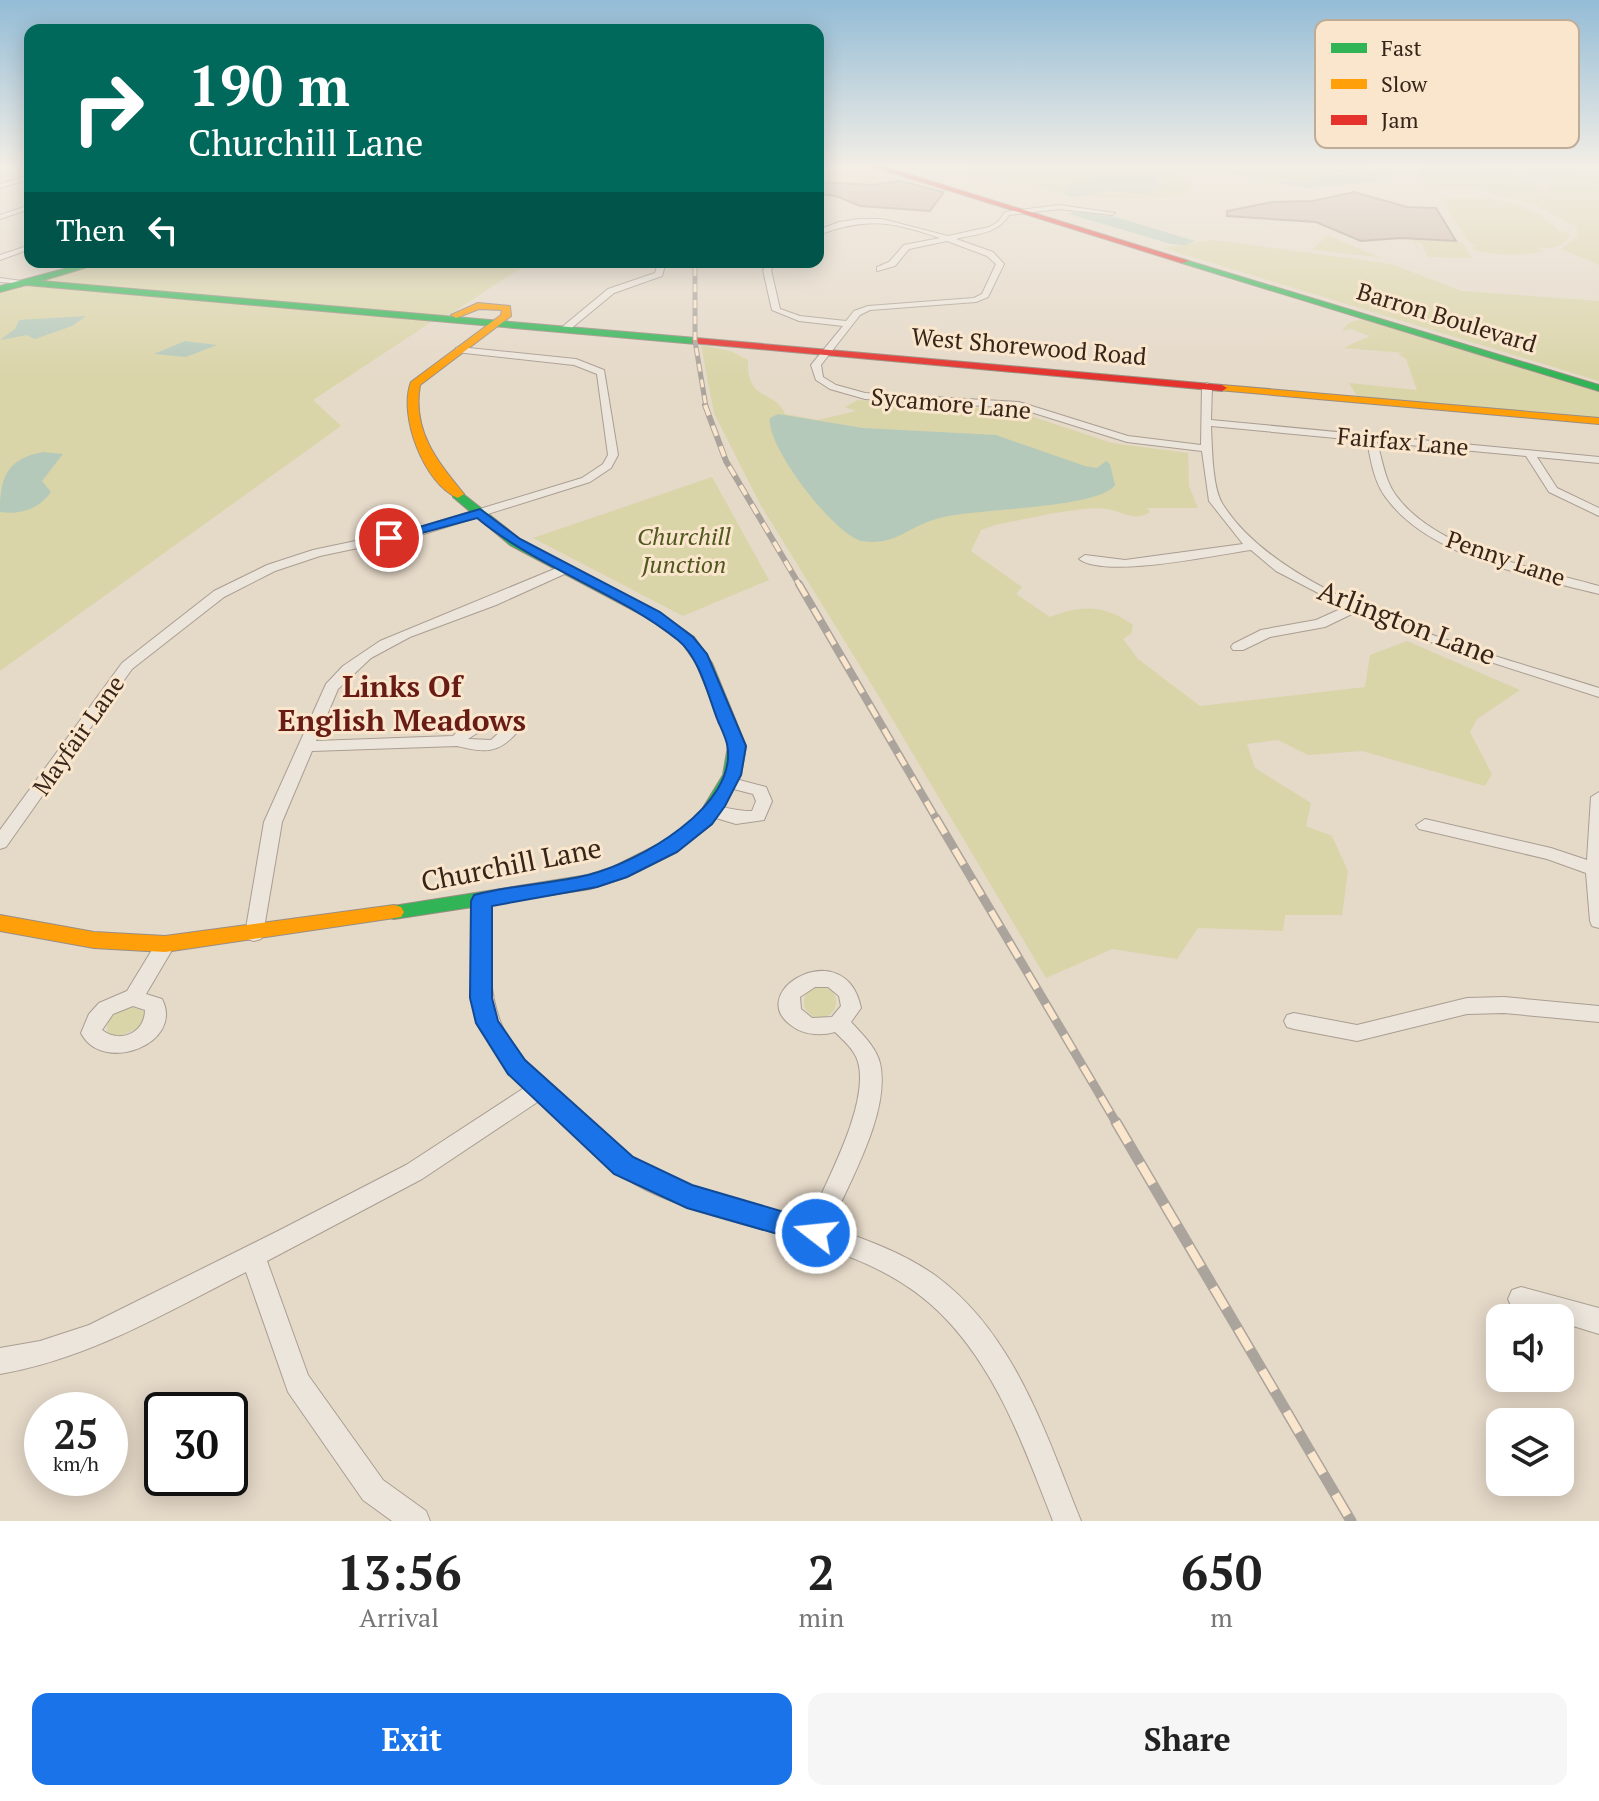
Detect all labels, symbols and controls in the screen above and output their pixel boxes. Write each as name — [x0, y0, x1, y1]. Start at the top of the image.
legend — [1315, 20, 1579, 148]
text: Fast — [1381, 33, 1422, 62]
text: 190 m — [188, 48, 350, 122]
icon: right — [56, 56, 160, 160]
text: Slow — [1381, 69, 1428, 98]
text: Jam — [1381, 105, 1419, 134]
text: Churchill Lane — [188, 119, 423, 166]
icon: left — [141, 208, 185, 252]
text: Then — [56, 210, 125, 250]
street label: Barron Boulevard — [1353, 274, 1541, 360]
street label: West Shorewood Road — [910, 320, 1148, 372]
street label: Sycamore Lane — [870, 380, 1032, 426]
street label: Fairfax Lane — [1336, 419, 1470, 463]
pin — [355, 504, 423, 572]
icon: arrive — [367, 516, 411, 560]
park label: Churchill Junction — [637, 520, 731, 580]
street label: Penny Lane — [1442, 523, 1570, 593]
street label: Arlington Lane — [1313, 571, 1501, 673]
district label: Links Of English Meadows — [278, 666, 526, 740]
street label: Mayfair Lane — [25, 669, 131, 801]
street label: Churchill Lane — [418, 828, 604, 900]
position arrow — [774, 1191, 858, 1275]
map controls — [1486, 1304, 1574, 1496]
button: sound — [1486, 1304, 1574, 1392]
speed limit sign: 30 — [144, 1392, 248, 1496]
text: 25 — [53, 1407, 99, 1460]
button: layers — [1486, 1408, 1574, 1496]
text: km/h — [53, 1450, 99, 1477]
text: 13:56 — [337, 1540, 462, 1604]
text: 2 — [808, 1540, 835, 1604]
text: 650 — [1181, 1540, 1262, 1604]
text: Arrival — [359, 1600, 439, 1634]
text: min — [798, 1600, 844, 1634]
text: m — [1210, 1600, 1233, 1634]
button: Exit — [32, 1693, 792, 1785]
button: Share — [808, 1693, 1567, 1785]

